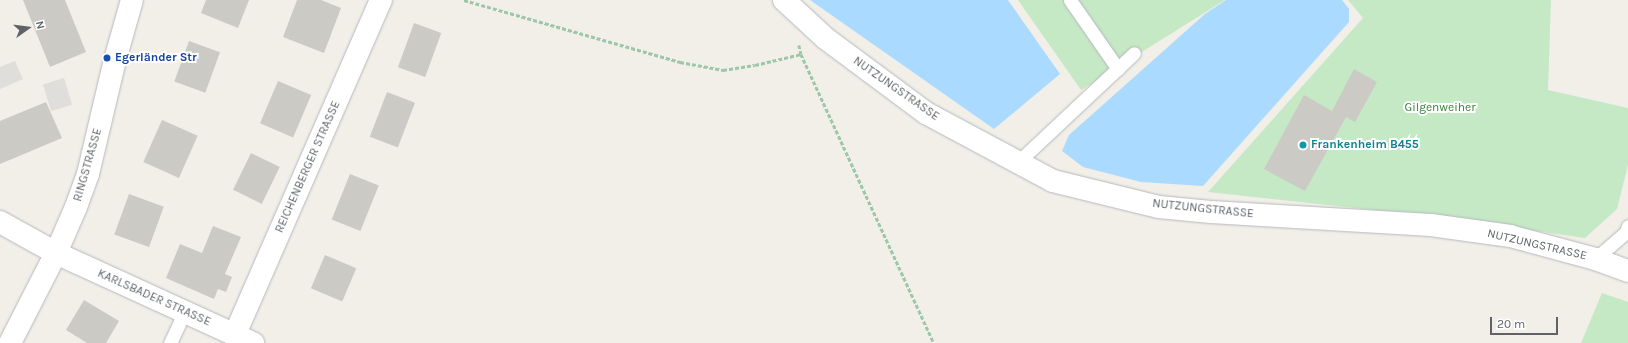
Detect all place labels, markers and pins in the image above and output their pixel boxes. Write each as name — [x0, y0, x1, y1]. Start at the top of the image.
place label: Egerländer Str — [115, 51, 197, 65]
marker: Egerländer Str — [102, 53, 112, 63]
place label: Frankenheim B455 — [1311, 138, 1419, 152]
marker: Frankenheim B455 — [1298, 140, 1308, 150]

